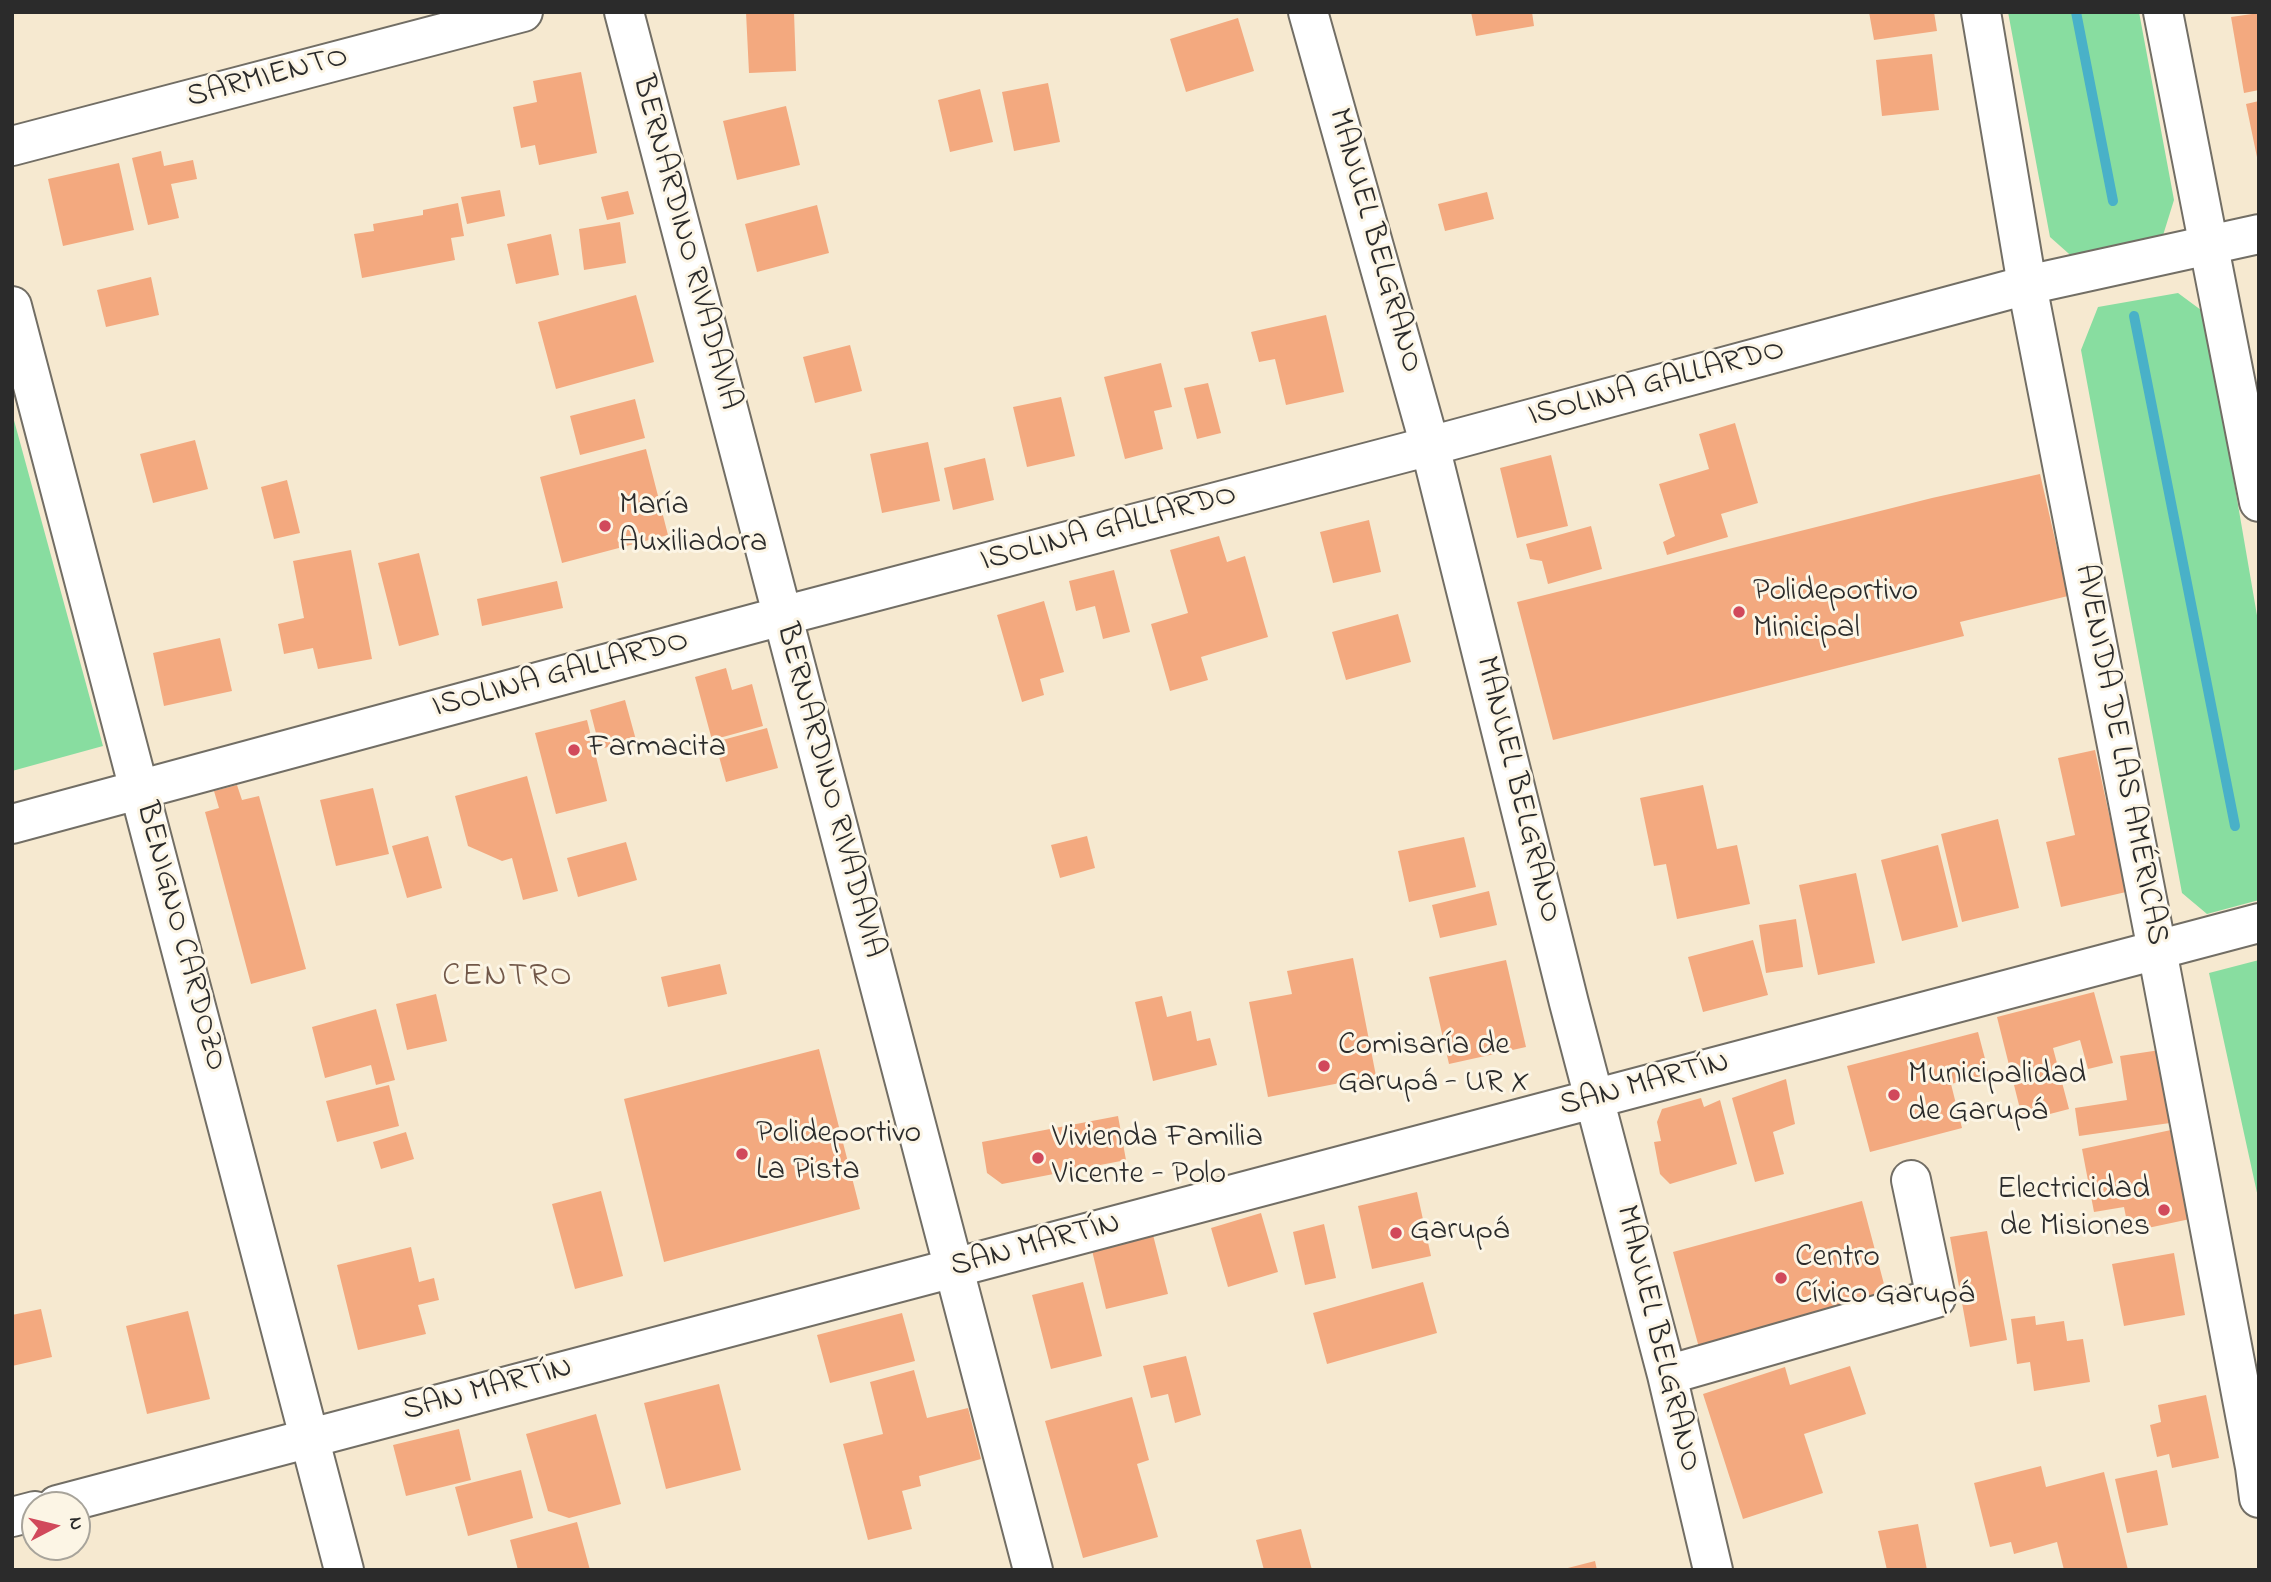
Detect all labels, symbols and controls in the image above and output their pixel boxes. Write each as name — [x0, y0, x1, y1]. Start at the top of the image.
street label: SARMIENTO — [183, 39, 353, 119]
street label: BERNARDINO RIVADAVIA — [621, 72, 747, 414]
street label: MANUEL BELGRANO — [1317, 104, 1429, 378]
street label: ISOLINA GALLARDO — [1525, 332, 1789, 438]
street label: ISOLINA GALLARDO — [977, 477, 1241, 583]
place label: María Auxiliadora — [619, 489, 767, 564]
marker: María Auxiliadora — [597, 518, 613, 534]
street label: AVENIDA DE LAS AMÉRICAS — [2063, 561, 2175, 949]
place label: Polideportivo Minicipal — [1753, 575, 1918, 650]
marker: Polideportivo Minicipal — [1731, 604, 1747, 620]
street label: BERNARDINO RIVADAVIA — [765, 620, 891, 962]
street label: ISOLINA GALLARDO — [429, 623, 693, 729]
street label: MANUEL BELGRANO — [1464, 653, 1568, 927]
place label: Farmacita — [588, 731, 726, 769]
marker: Farmacita — [566, 742, 582, 758]
street label: BENIGNO CARDOZO — [125, 798, 233, 1076]
district label: CENTRO — [443, 959, 573, 999]
place label: Comisaría de Garupá - UR X — [1338, 1029, 1529, 1104]
street label: SAN MARTÍN — [1556, 1045, 1734, 1127]
marker: Comisaría de Garupá - UR X — [1316, 1058, 1332, 1074]
place label: Municipalidad de Garupá — [1908, 1058, 2086, 1133]
marker: Municipalidad de Garupá — [1886, 1087, 1902, 1103]
place label: Polideportivo La Pista — [756, 1117, 921, 1192]
place label: Vivienda Familia Vicente - Polo — [1052, 1121, 1263, 1196]
marker: Polideportivo La Pista — [734, 1146, 750, 1162]
marker: Vivienda Familia Vicente - Polo — [1030, 1150, 1046, 1166]
place label: Electricidad de Misiones — [1997, 1173, 2150, 1248]
street label: MANUEL BELGRANO — [1604, 1202, 1708, 1476]
marker: Electricidad de Misiones — [2156, 1202, 2172, 1218]
street label: SAN MARTÍN — [947, 1206, 1125, 1288]
place label: Garupá — [1410, 1214, 1509, 1252]
marker: Garupá — [1388, 1225, 1404, 1241]
place label: Centro Cívico Garupá — [1795, 1241, 1974, 1316]
marker: Centro Cívico Garupá — [1773, 1270, 1789, 1286]
street label: SAN MARTÍN — [399, 1350, 577, 1432]
north arrow — [21, 1491, 91, 1561]
text: N — [61, 1516, 90, 1532]

